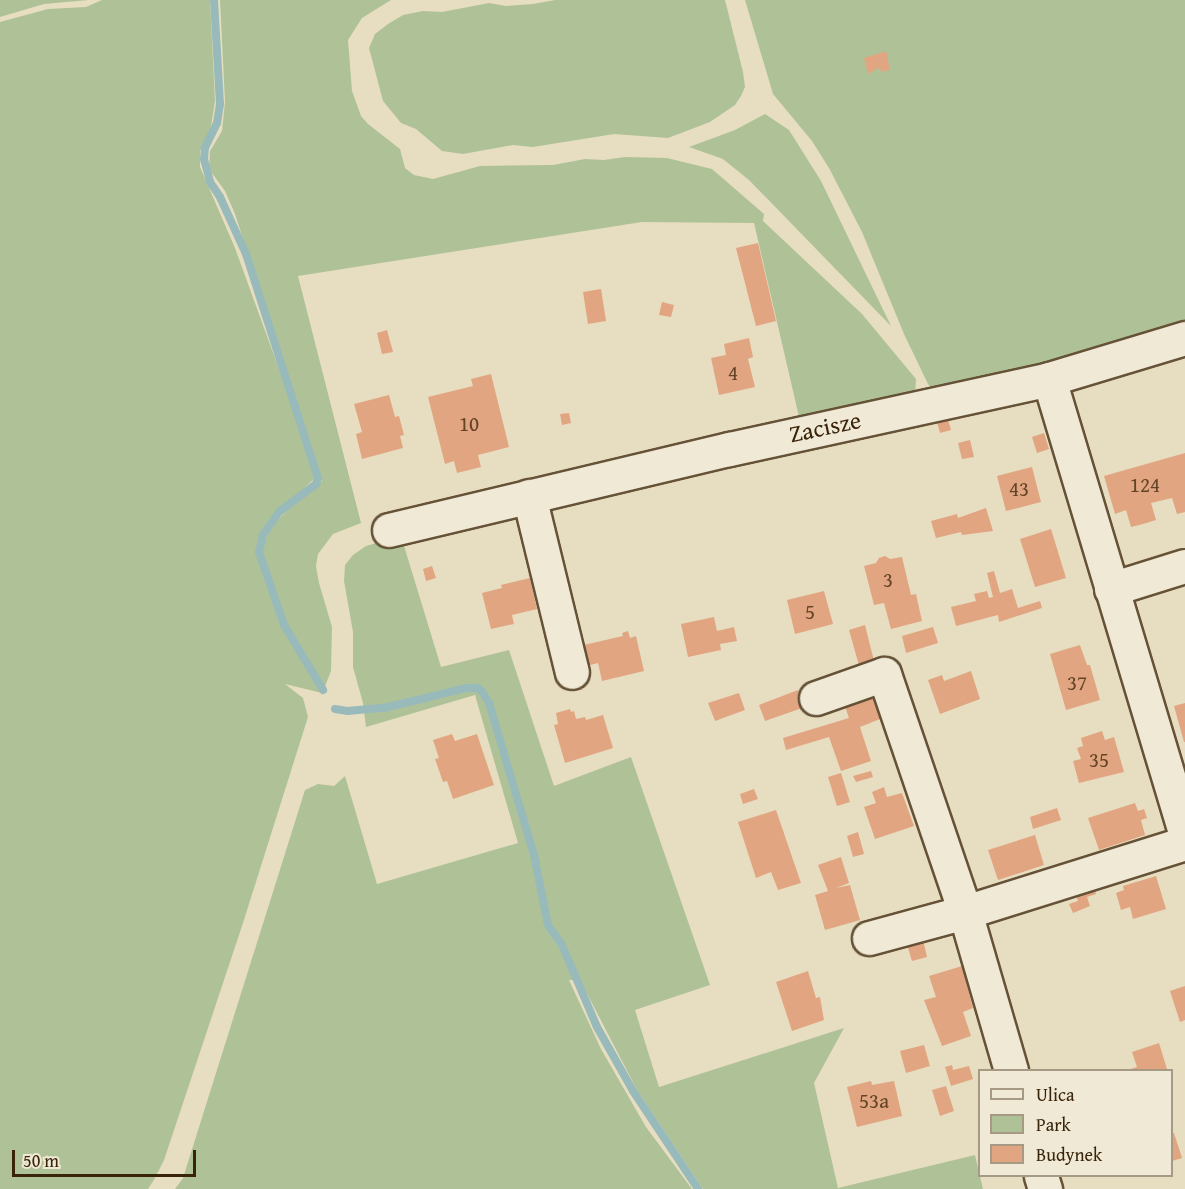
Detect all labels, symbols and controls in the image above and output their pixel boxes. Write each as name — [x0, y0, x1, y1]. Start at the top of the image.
house number: 4 — [728, 360, 738, 386]
street label: Zacisze — [786, 405, 864, 449]
house number: 10 — [459, 411, 479, 437]
house number: 124 — [1130, 472, 1160, 498]
house number: 43 — [1009, 476, 1029, 502]
house number: 3 — [883, 567, 893, 593]
house number: 5 — [805, 599, 815, 625]
house number: 37 — [1067, 670, 1087, 696]
house number: 35 — [1089, 747, 1109, 773]
legend — [978, 1069, 1173, 1177]
text: Ulica — [1036, 1081, 1074, 1108]
house number: 53a — [859, 1088, 889, 1114]
text: Park — [1036, 1111, 1071, 1138]
scale bar — [15, 1138, 200, 1176]
text: Budynek — [1036, 1141, 1102, 1168]
text: 50 m — [23, 1147, 59, 1174]

